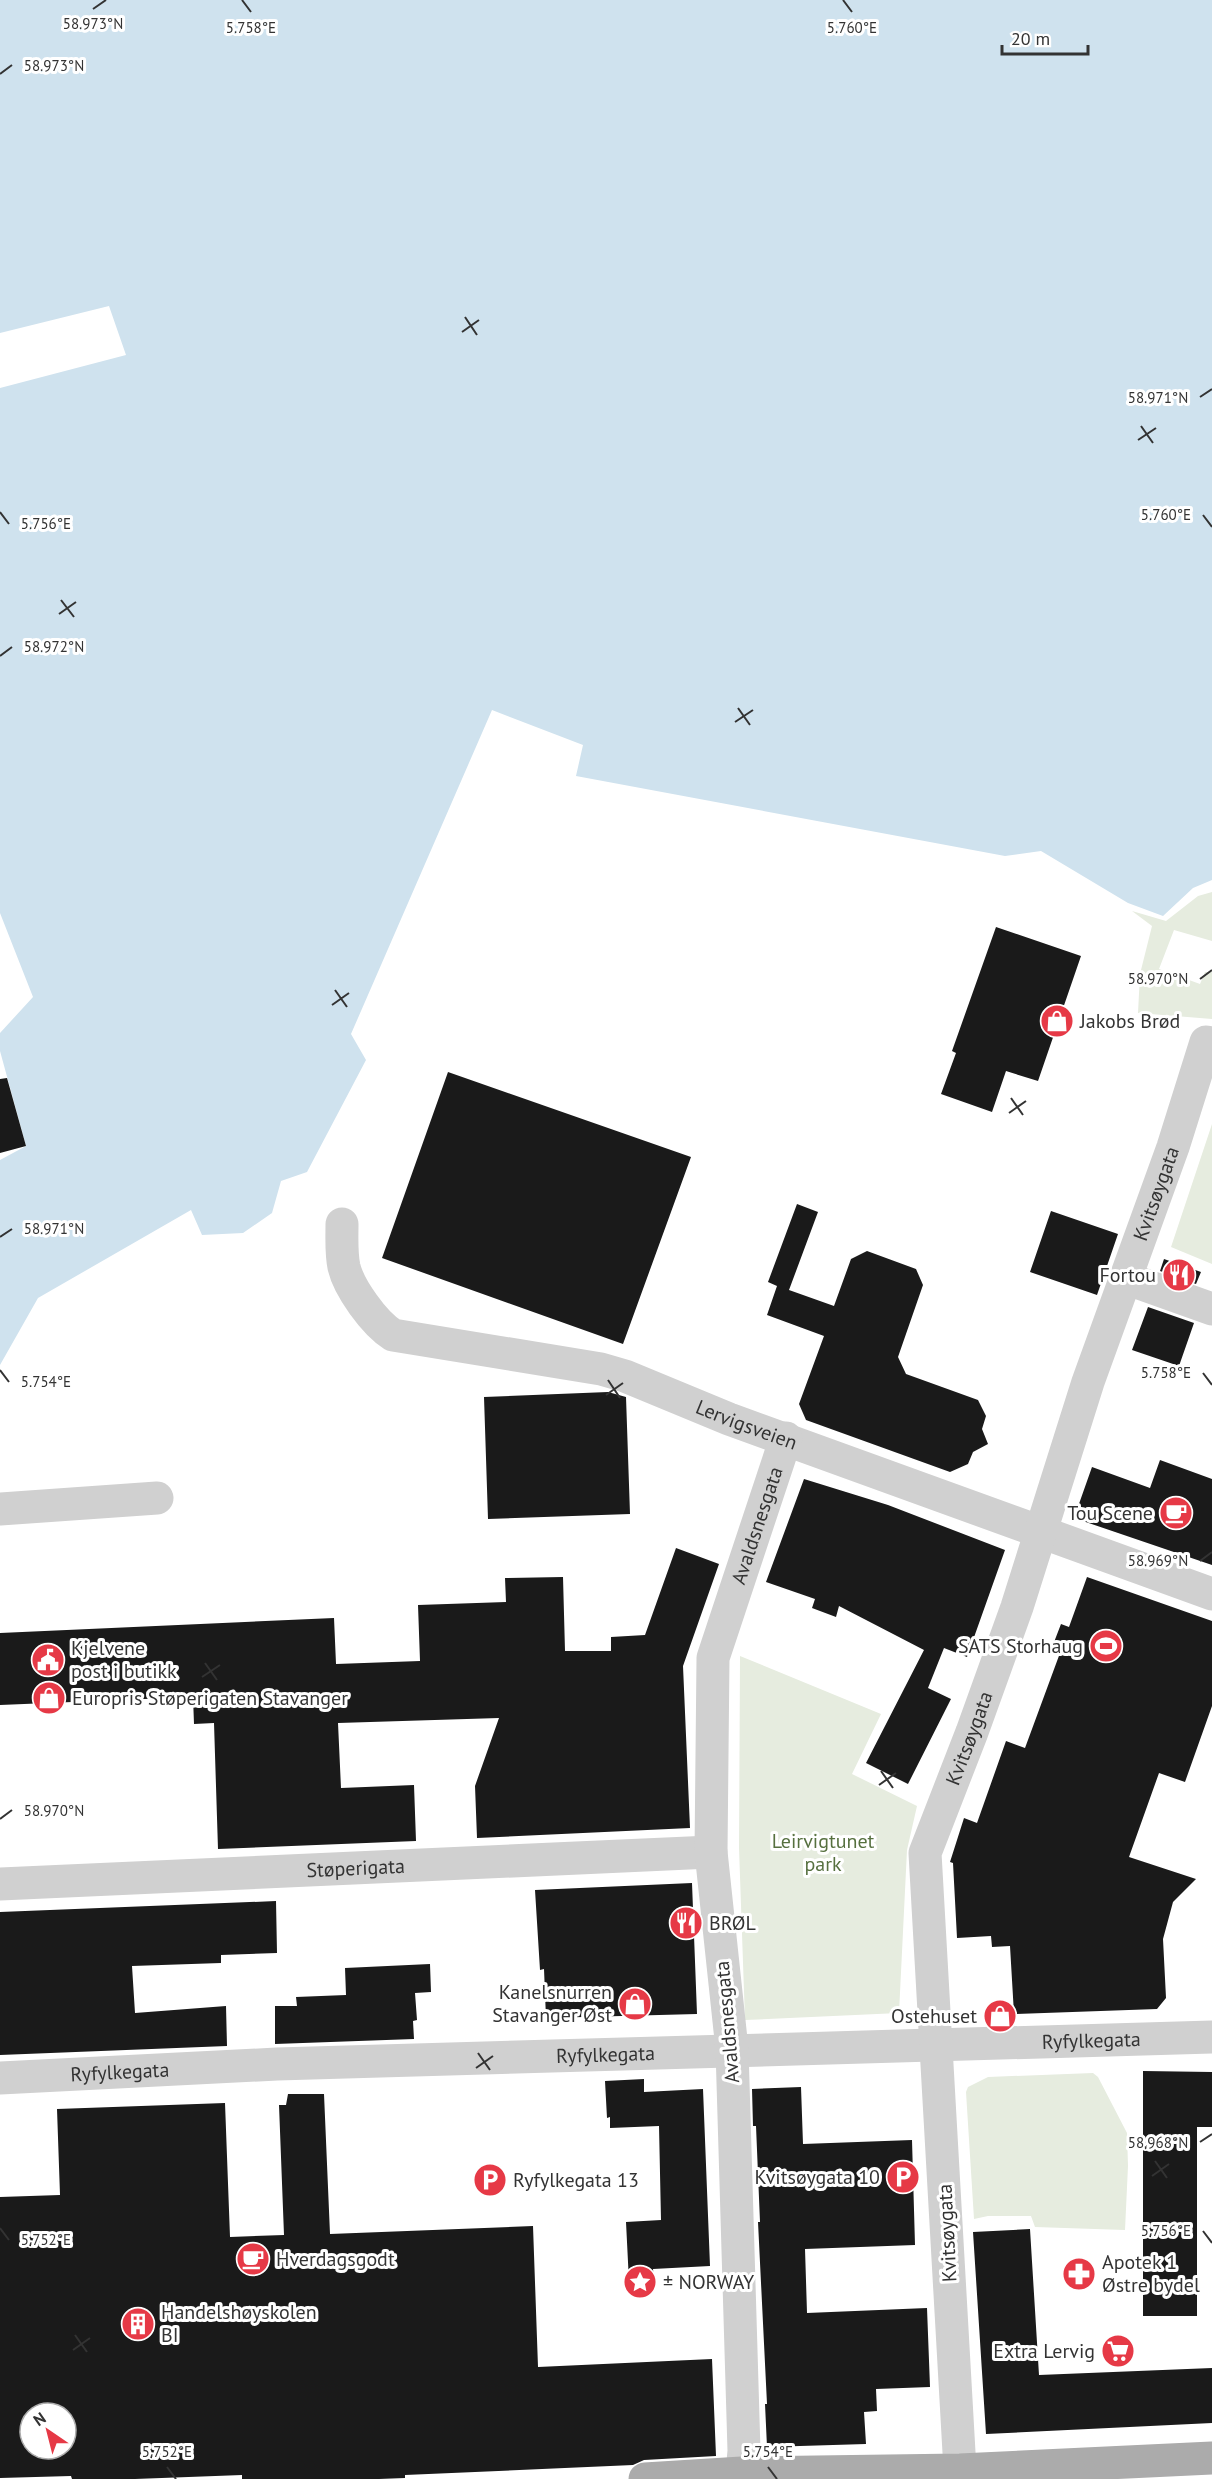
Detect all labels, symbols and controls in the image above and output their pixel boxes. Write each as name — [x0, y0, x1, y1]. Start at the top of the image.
text: 58.973°N — [63, 14, 123, 33]
text: 5.758°E — [226, 18, 276, 37]
text: 5.760°E — [827, 18, 877, 37]
scale bar — [1002, 18, 1088, 56]
text: 20 m — [1011, 27, 1050, 50]
text: 58.973°N — [24, 56, 84, 75]
text: 58.971°N — [1128, 388, 1188, 407]
text: 5.760°E — [1141, 505, 1191, 524]
text: 5.756°E — [21, 514, 71, 533]
text: 58.972°N — [24, 637, 84, 656]
text: 58.970°N — [1128, 969, 1188, 988]
shop icon: Jakobs Brød — [1039, 1003, 1075, 1039]
place label: Jakobs Brød — [1079, 1008, 1180, 1034]
street label: Kvitsøygata — [1127, 1143, 1185, 1244]
text: 58.971°N — [24, 1219, 84, 1238]
restaurant icon: Fortou — [1161, 1257, 1197, 1293]
place label: Fortou — [1099, 1262, 1156, 1288]
text: 5.758°E — [1141, 1363, 1191, 1382]
text: 5.754°E — [21, 1372, 71, 1391]
street label: Lervigsveien — [692, 1394, 801, 1456]
street label: Avaldsnesgata — [725, 1463, 789, 1588]
cafe icon: Tou Scene — [1158, 1495, 1194, 1531]
place label: Tou Scene — [1067, 1500, 1153, 1526]
text: 58.969°N — [1128, 1551, 1188, 1570]
sports icon: SATS Storhaug — [1088, 1628, 1124, 1664]
place label: SATS Storhaug — [958, 1633, 1083, 1659]
place label: Kjelvene post i butikk — [71, 1635, 177, 1684]
public building icon: Kjelvene post i butikk — [30, 1642, 66, 1678]
shop icon: Europris Støperigaten Stavanger — [31, 1680, 67, 1716]
place label: Europris Støperigaten Stavanger — [72, 1685, 348, 1711]
street label: Kvitsøygata — [940, 1688, 999, 1789]
text: 58.970°N — [24, 1801, 84, 1820]
park label: Leirvigtunet park — [772, 1828, 875, 1877]
street label: Støperigata — [306, 1853, 405, 1883]
restaurant icon: BRØL — [668, 1905, 704, 1941]
place label: BRØL — [709, 1910, 756, 1936]
street label: Avaldsnesgata — [709, 1960, 745, 2084]
place label: Kanelsnurren Stavanger Øst — [492, 1979, 612, 2028]
shop icon: Kanelsnurren Stavanger Øst — [617, 1986, 653, 2022]
shop icon: Ostehuset — [982, 1998, 1018, 2034]
place label: Ostehuset — [891, 2003, 977, 2029]
street label: Ryfylkegata — [1042, 2026, 1141, 2055]
street label: Ryfylkegata — [556, 2040, 655, 2069]
street label: Ryfylkegata — [70, 2056, 170, 2087]
text: 58.968°N — [1128, 2133, 1188, 2152]
parking icon: Kvitsøygata 10 — [885, 2159, 921, 2195]
parking icon: Ryfylkegata 13 — [472, 2162, 508, 2198]
place label: Kvitsøygata 10 — [755, 2164, 880, 2190]
place label: Ryfylkegata 13 — [513, 2167, 639, 2193]
street label: Kvitsøygata — [931, 2183, 963, 2283]
text: 5.756°E — [1141, 2221, 1191, 2240]
text: 5.752°E — [21, 2230, 71, 2249]
cafe icon: Hverdagsgodt — [235, 2241, 271, 2277]
place label: Hverdagsgodt — [276, 2246, 395, 2272]
place label: Apotek 1 Østre bydel — [1102, 2249, 1200, 2298]
pharmacy icon: Apotek 1 Østre bydel — [1061, 2256, 1097, 2292]
place icon: ± NORWAY — [622, 2264, 658, 2300]
place label: ± NORWAY — [663, 2269, 755, 2295]
place label: Handelshøyskolen BI — [161, 2299, 317, 2348]
building icon: Handelshøyskolen BI — [120, 2306, 156, 2342]
supermarket icon: Extra Lervig — [1100, 2333, 1136, 2369]
place label: Extra Lervig — [993, 2338, 1095, 2364]
north arrow — [18, 2401, 78, 2461]
text: N — [29, 2408, 49, 2430]
text: 5.752°E — [142, 2442, 192, 2461]
text: 5.754°E — [743, 2442, 793, 2461]

